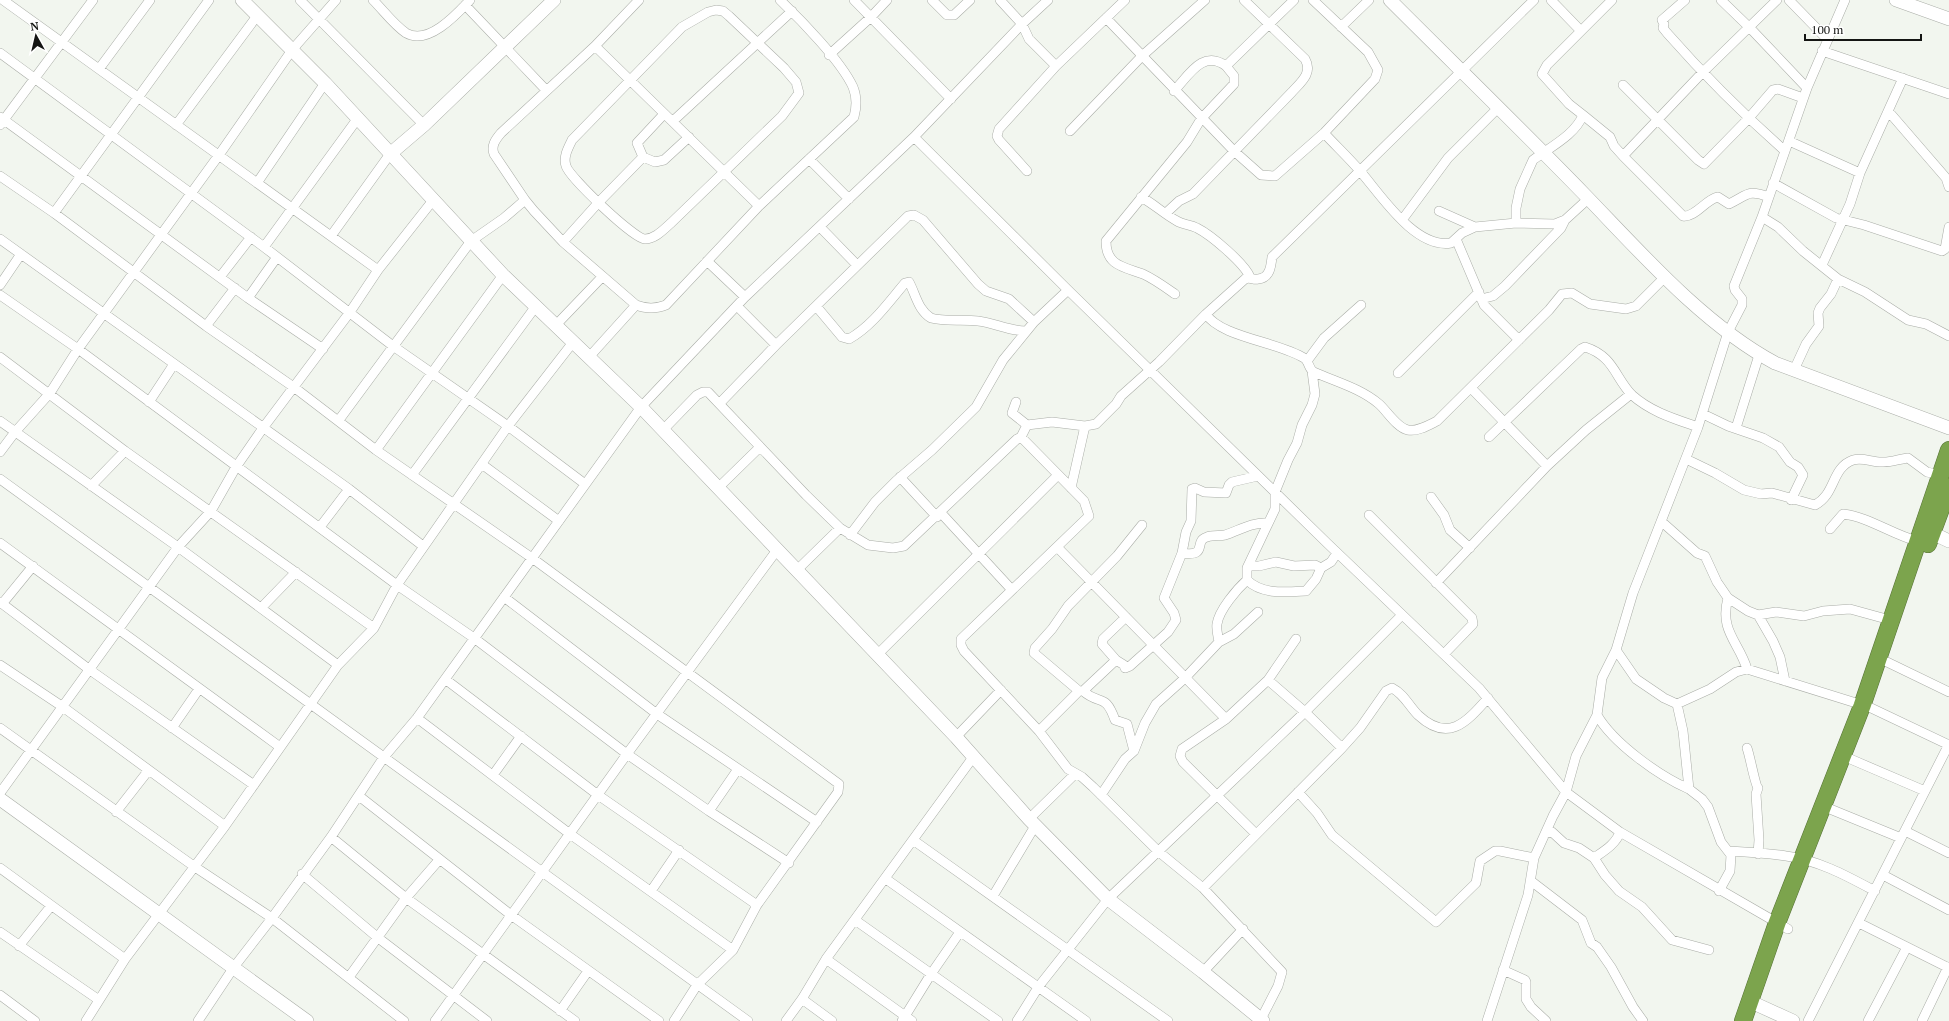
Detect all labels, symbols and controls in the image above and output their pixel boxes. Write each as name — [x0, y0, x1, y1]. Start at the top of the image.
north arrow — [16, 16, 56, 56]
scale bar — [1805, 16, 1921, 42]
text: N — [30, 18, 40, 34]
text: 100 m — [1811, 22, 1844, 37]

